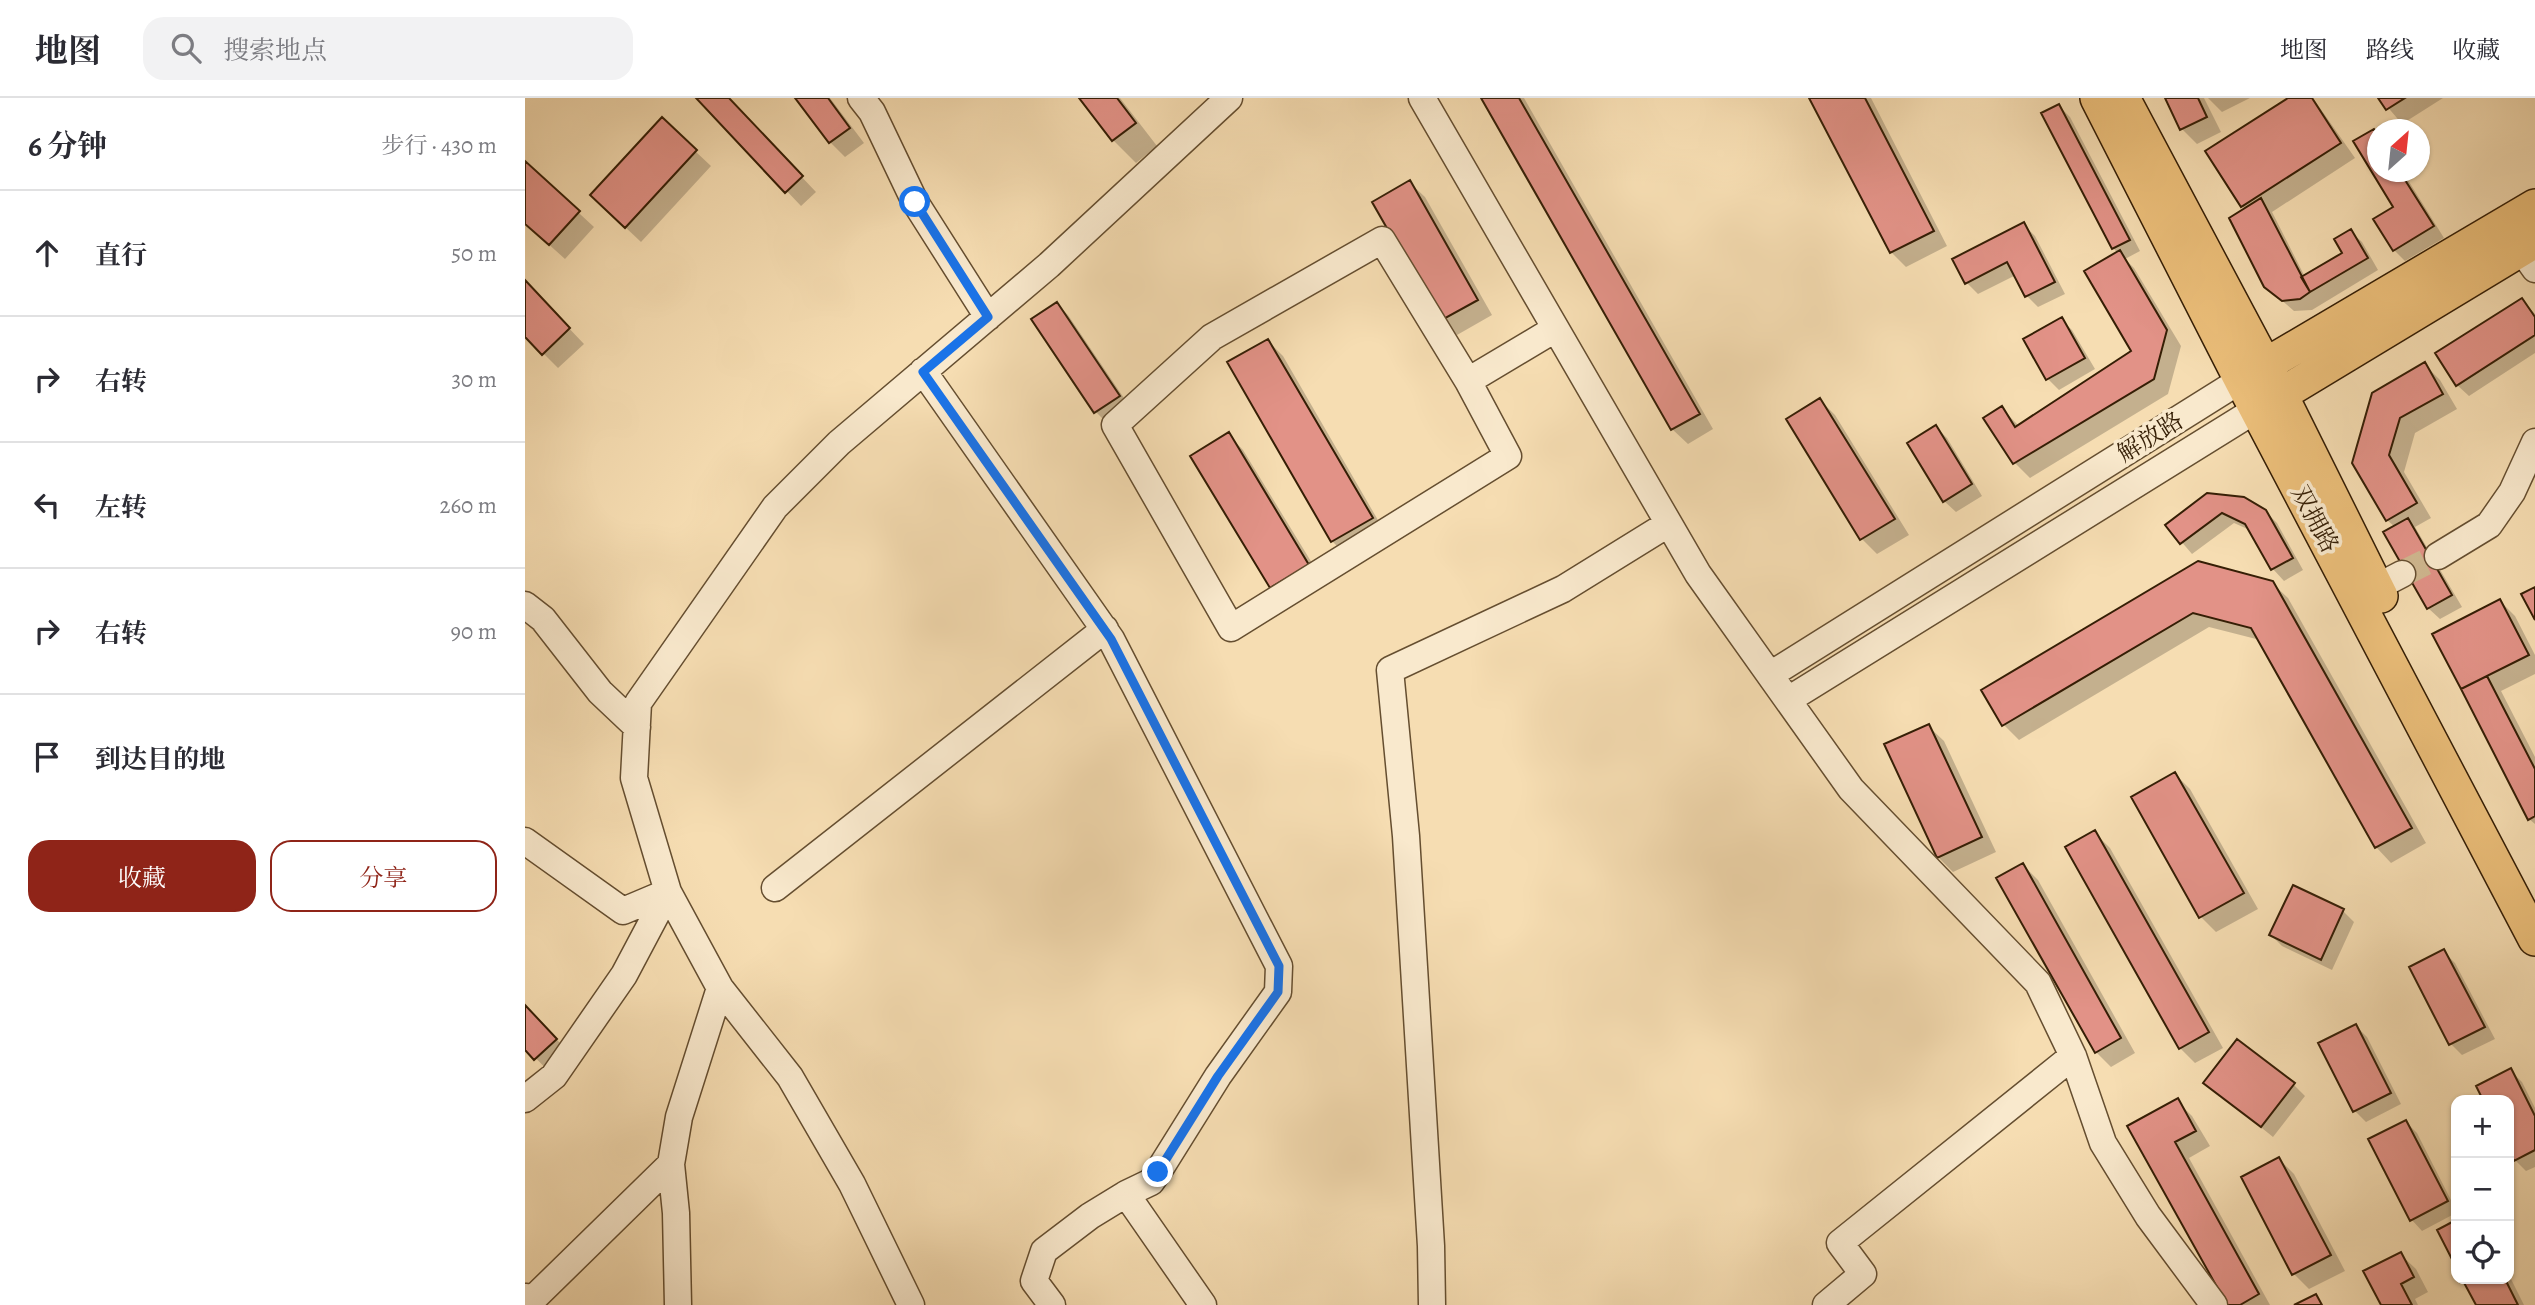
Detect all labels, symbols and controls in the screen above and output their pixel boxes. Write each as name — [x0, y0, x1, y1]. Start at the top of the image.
search box — [143, 17, 633, 80]
text: 地图 — [35, 28, 101, 73]
icon: search — [167, 29, 205, 67]
text: 搜索地点 — [223, 33, 327, 68]
text: 地图 — [2280, 34, 2328, 66]
text: 路线 — [2366, 34, 2414, 66]
text: 收藏 — [2452, 34, 2500, 66]
north arrow — [2367, 119, 2430, 182]
text: 6 分钟 — [28, 126, 107, 166]
text: 步行 · 430 m — [381, 130, 497, 161]
route start — [899, 186, 930, 217]
icon: ahead — [28, 234, 66, 272]
text: 直行 — [95, 238, 147, 273]
text: 50 m — [451, 238, 497, 269]
icon: right — [28, 360, 66, 398]
text: 右转 — [95, 364, 147, 399]
text: 30 m — [451, 364, 497, 395]
street label: 解放路 — [2111, 404, 2189, 470]
street label: 双拥路 — [2284, 480, 2346, 558]
icon: left — [28, 486, 66, 524]
text: 左转 — [95, 490, 147, 525]
text: 260 m — [439, 490, 497, 521]
icon: right — [28, 612, 66, 650]
text: 右转 — [95, 616, 147, 651]
text: 90 m — [451, 616, 497, 647]
icon: arrive — [28, 738, 66, 776]
text: 到达目的地 — [95, 742, 225, 777]
button: 收藏 — [28, 840, 256, 912]
button: 分享 — [270, 840, 497, 912]
map controls — [2451, 1095, 2514, 1284]
button: + — [2451, 1095, 2514, 1158]
route end — [1142, 1156, 1173, 1187]
button: − — [2451, 1158, 2514, 1221]
button: locate — [2451, 1221, 2514, 1284]

